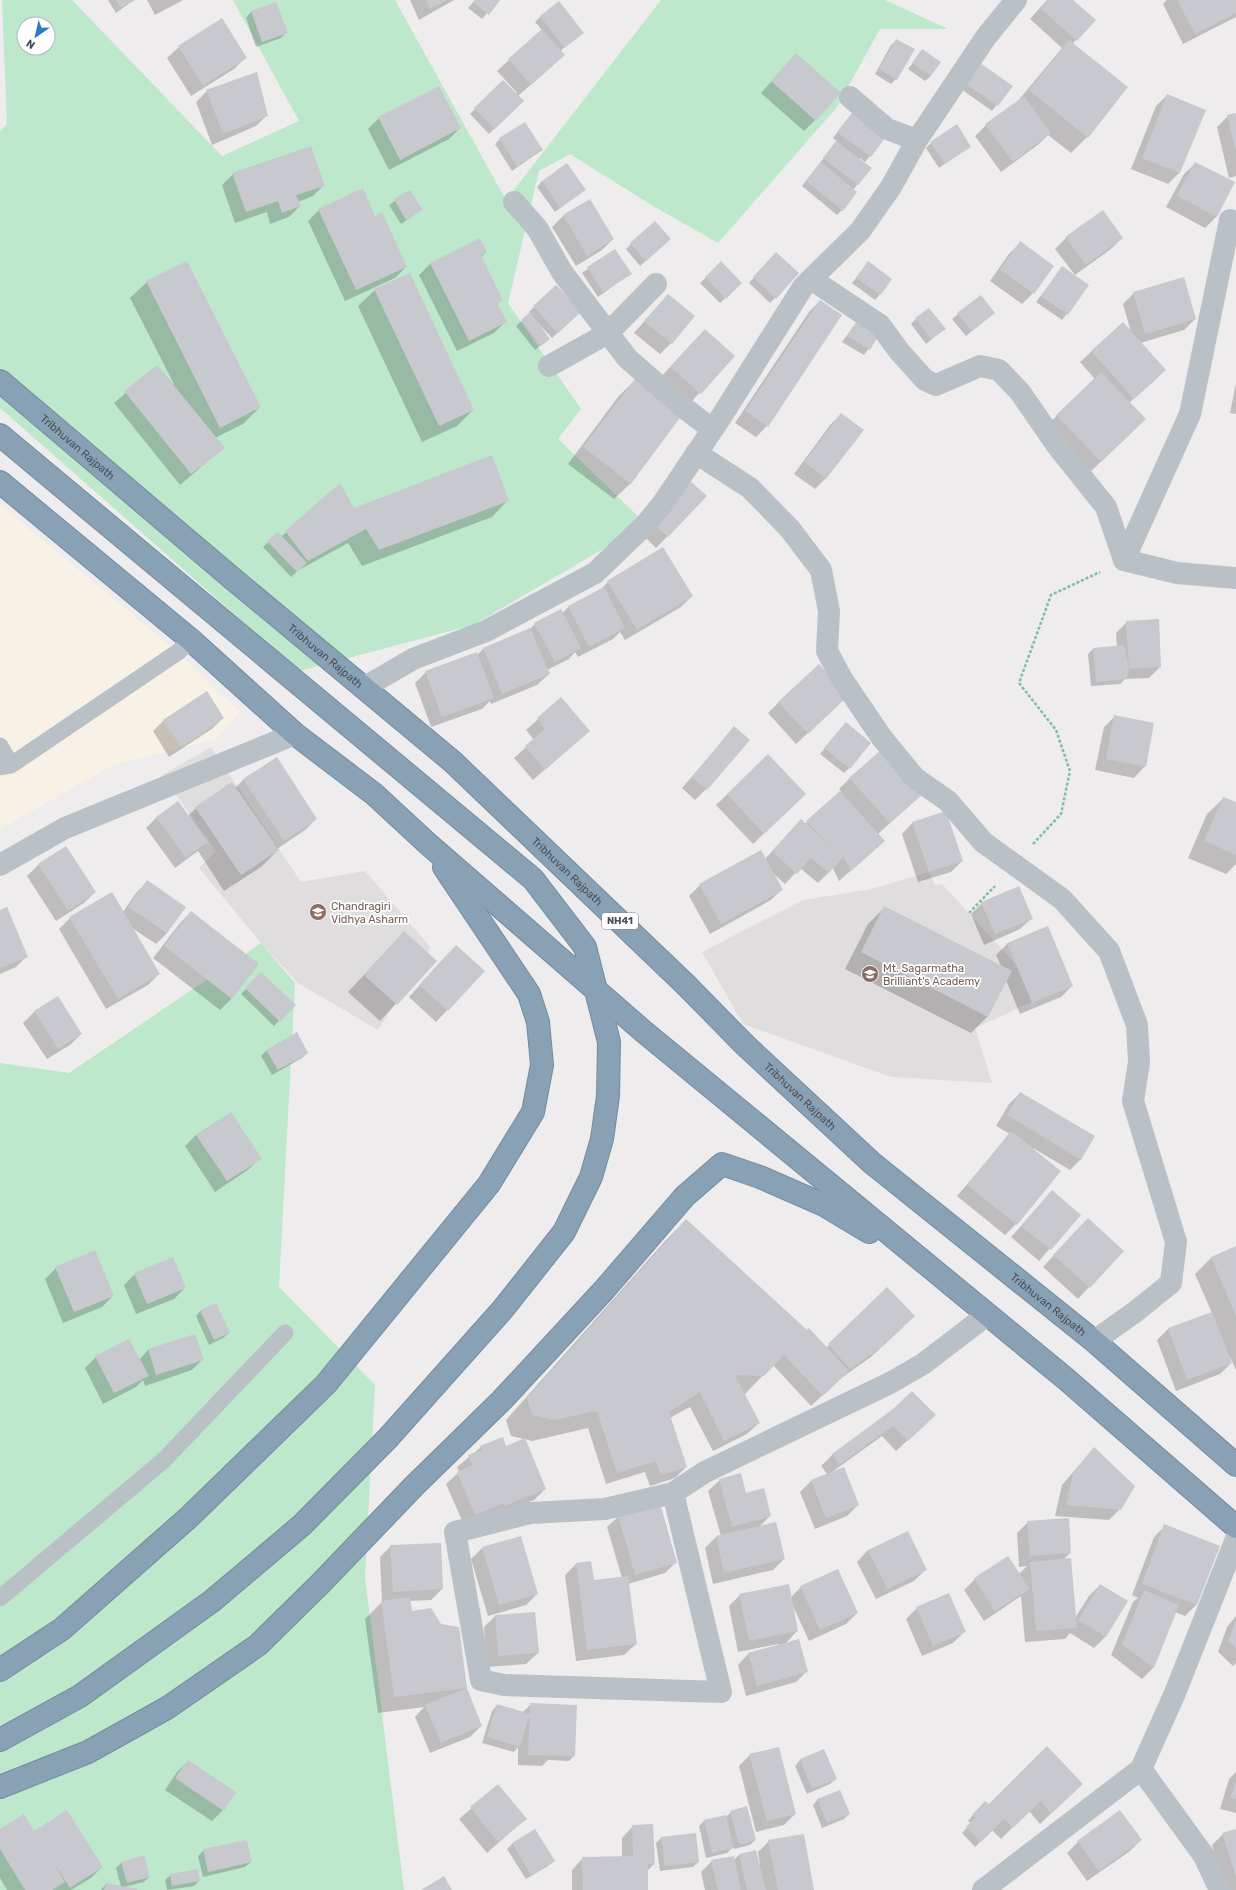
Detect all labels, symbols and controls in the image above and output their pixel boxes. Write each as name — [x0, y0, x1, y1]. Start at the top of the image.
north arrow — [16, 16, 56, 56]
text: N — [24, 36, 38, 51]
street label: Tribhuvan Rajpath — [38, 412, 118, 482]
street label: Tribhuvan Rajpath — [285, 621, 365, 691]
street label: Tribhuvan Rajpath — [529, 834, 605, 908]
place label: Chandragiri Vidhya Asharm — [331, 900, 408, 926]
school or university icon: Chandragiri Vidhya Asharm — [308, 902, 328, 922]
road number: NH41 — [602, 913, 638, 929]
place label: Mt. Sagarmatha Brilliant's Academy — [883, 962, 980, 988]
school or university icon: Mt. Sagarmatha Brilliant's Academy — [860, 964, 880, 984]
street label: Tribhuvan Rajpath — [762, 1060, 839, 1133]
street label: Tribhuvan Rajpath — [1008, 1270, 1089, 1339]

